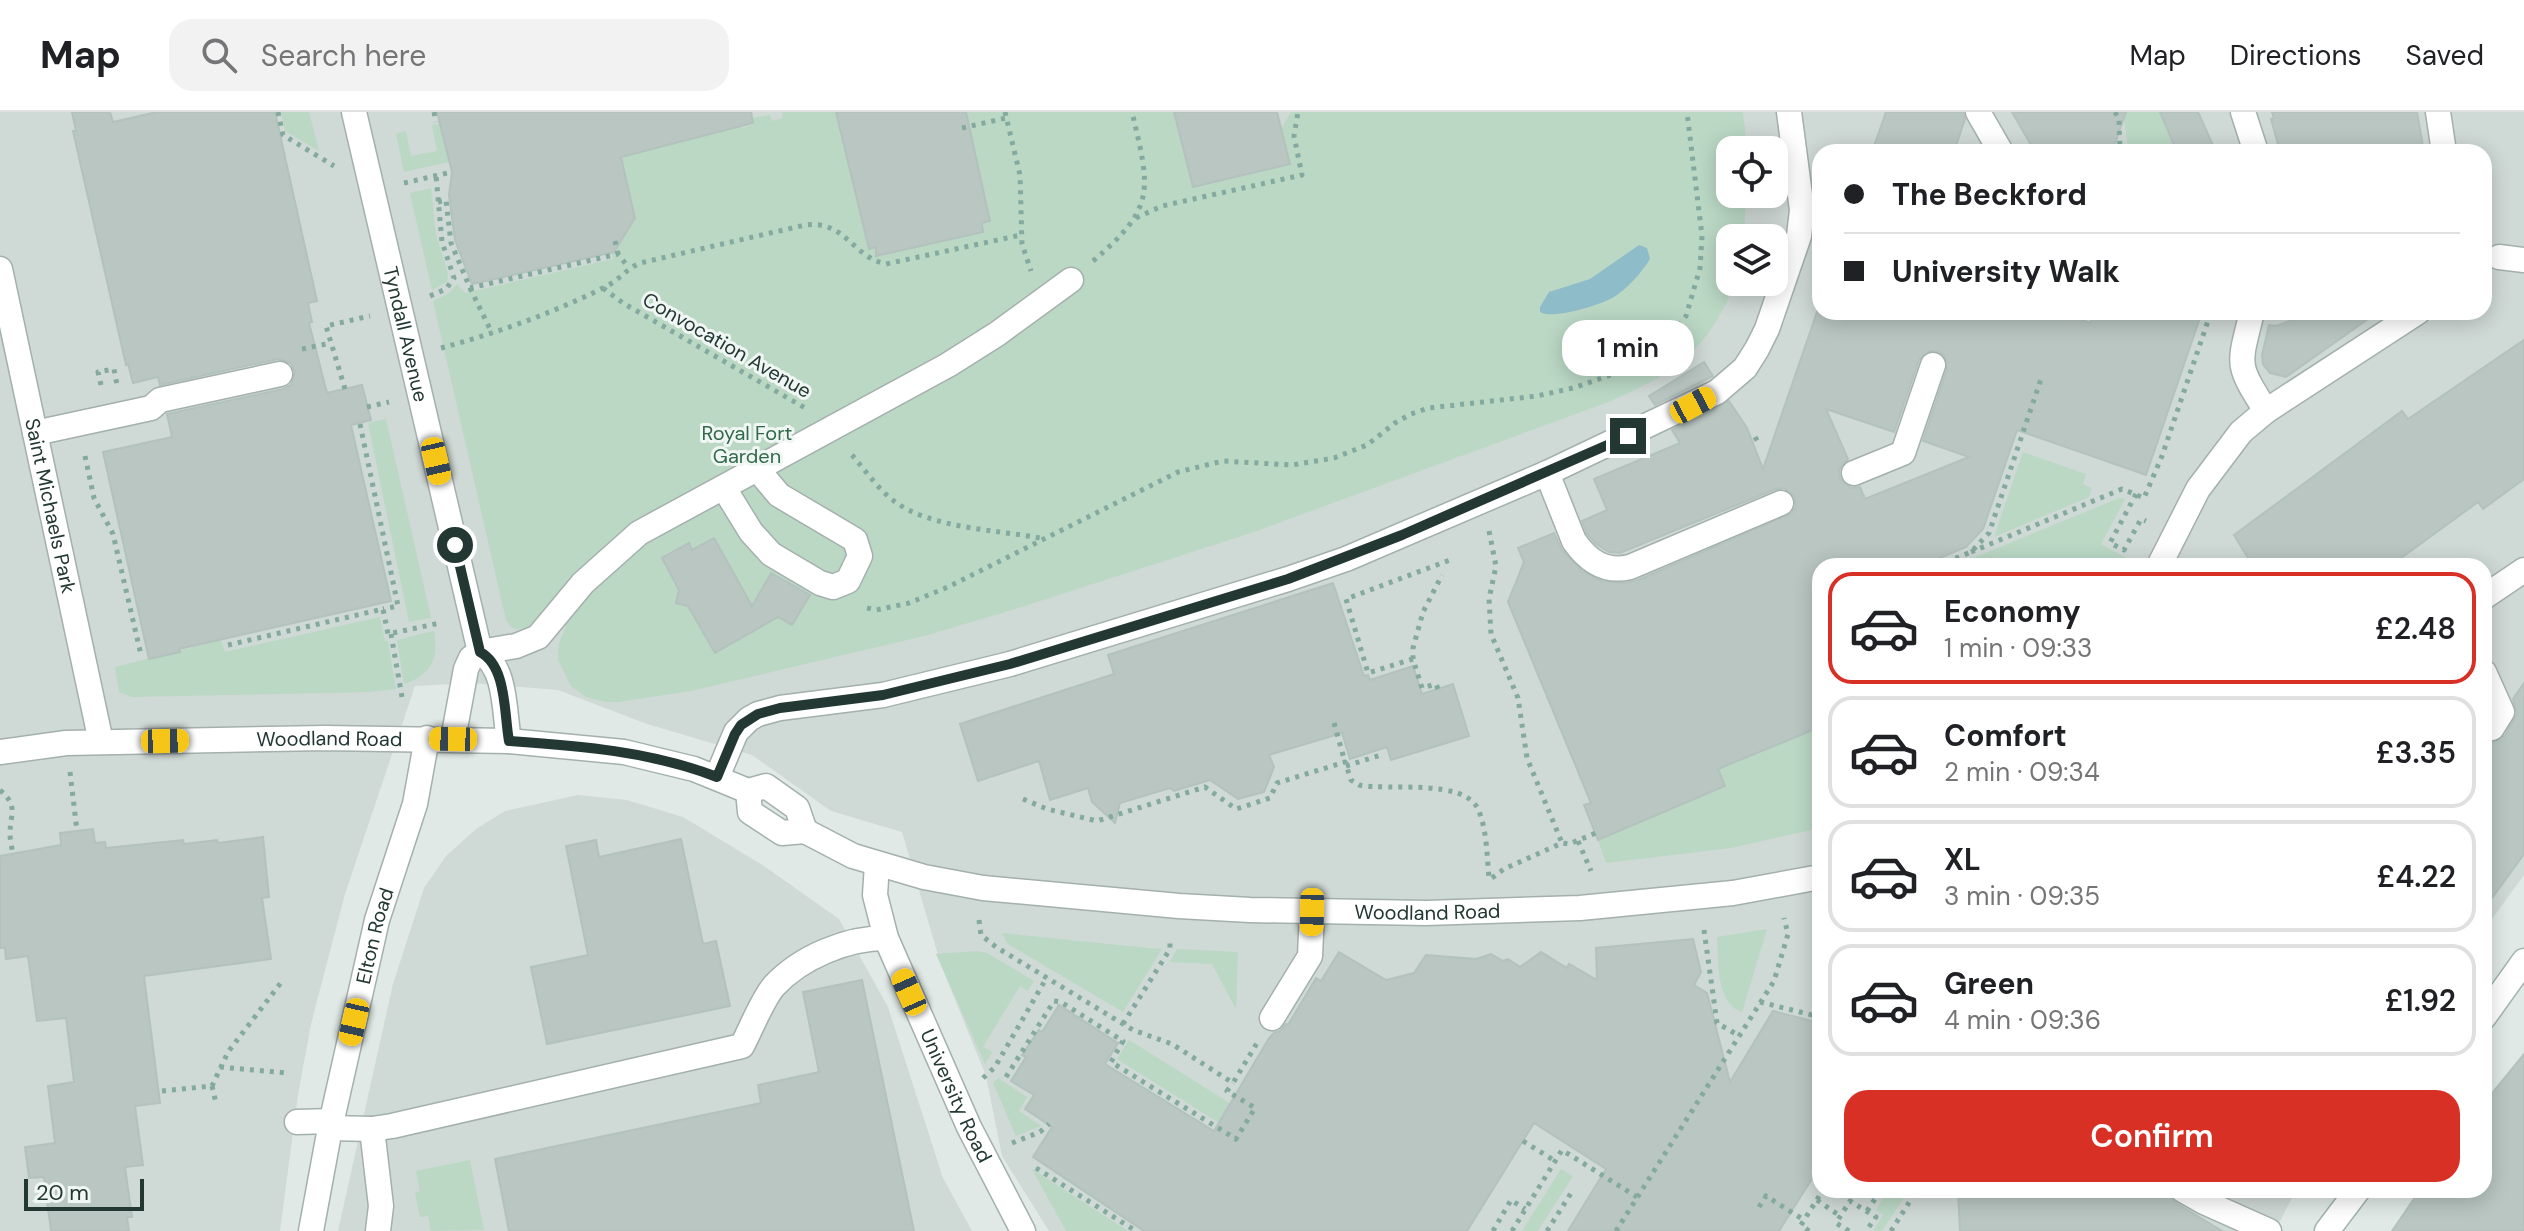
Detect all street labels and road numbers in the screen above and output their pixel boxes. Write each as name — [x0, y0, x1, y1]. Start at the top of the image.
street label: Tyndall Avenue — [377, 264, 434, 404]
street label: Convocation Avenue — [638, 286, 816, 404]
street label: Saint Michaels Park — [19, 416, 82, 596]
street label: Woodland Road — [256, 725, 403, 752]
street label: Elton Road — [350, 884, 400, 987]
street label: Woodland Road — [1354, 898, 1501, 926]
street label: University Road — [915, 1025, 998, 1167]

